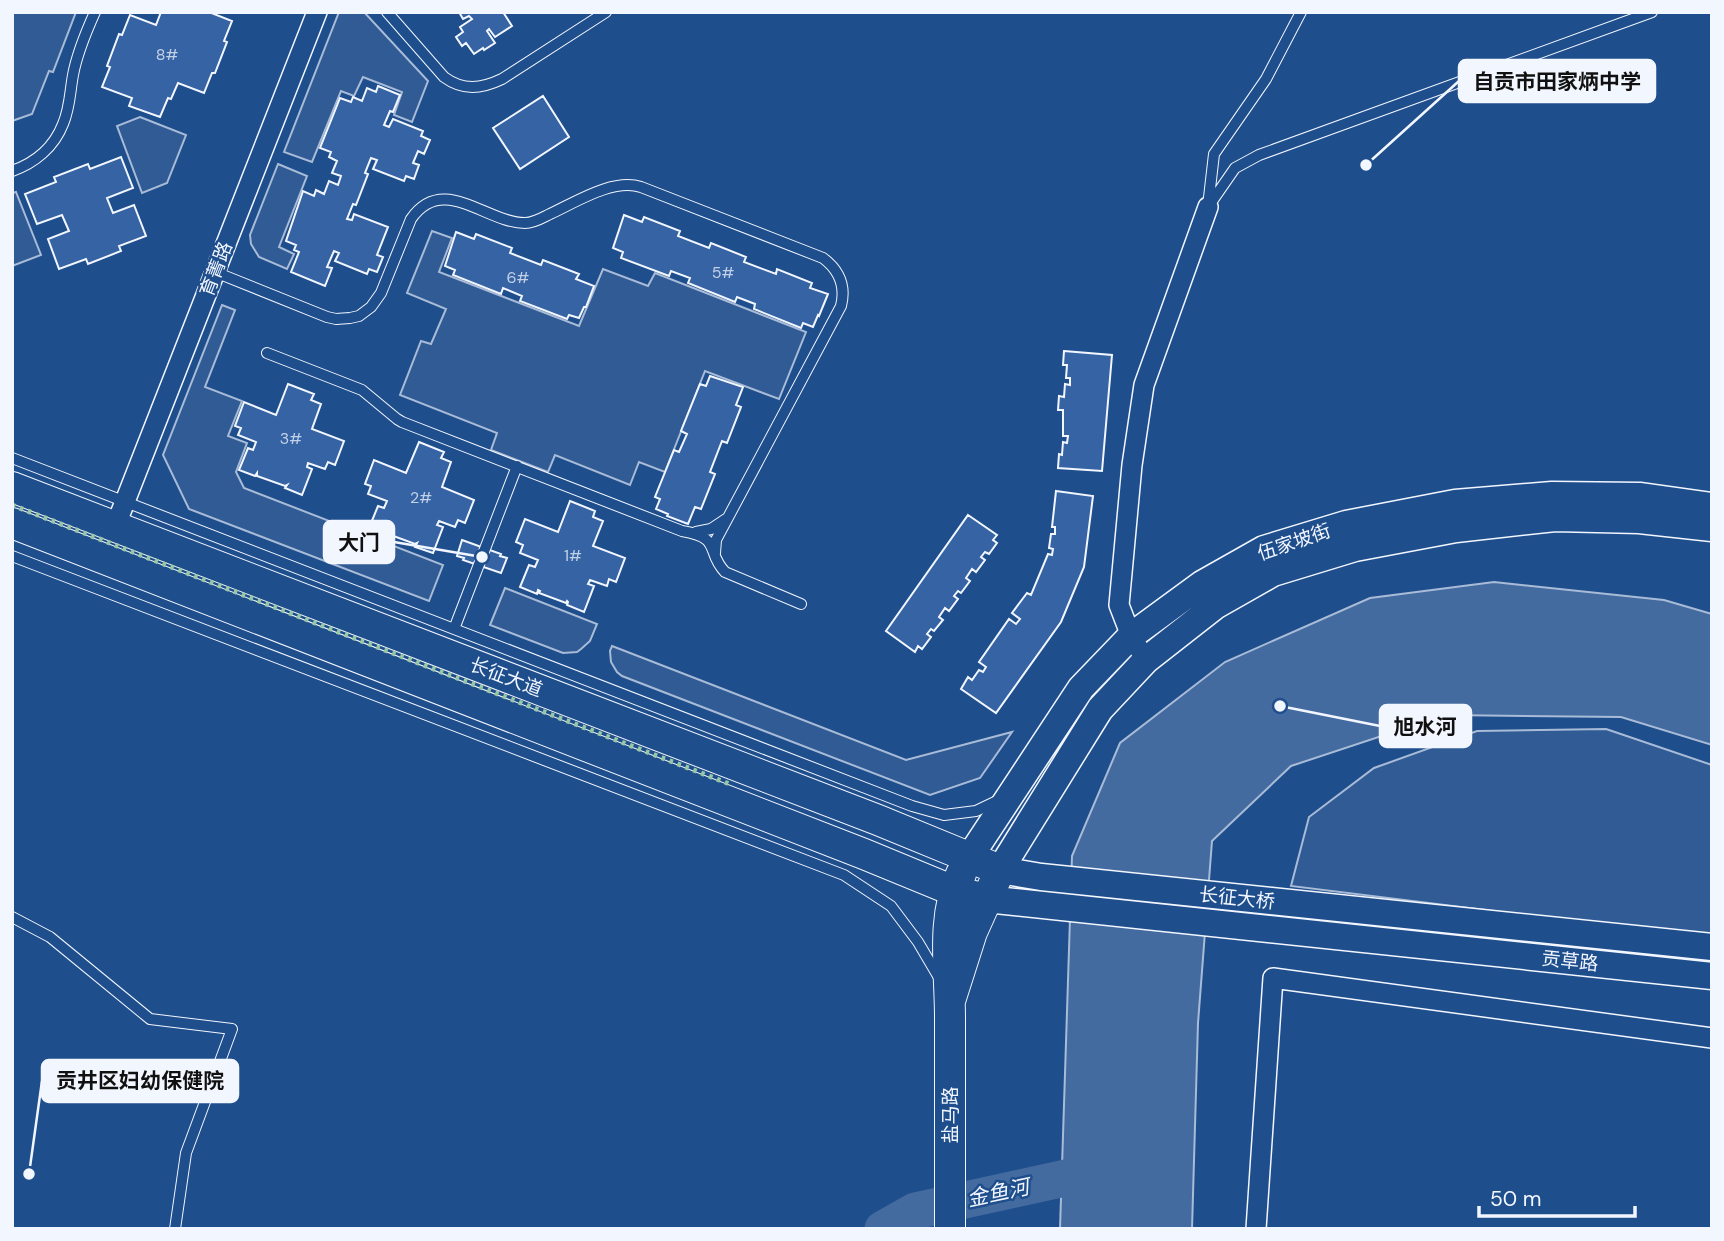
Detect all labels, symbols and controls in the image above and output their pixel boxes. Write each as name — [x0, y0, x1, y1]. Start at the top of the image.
house number: 8# — [156, 44, 178, 65]
callout: 自贡市田家炳中学 — [1459, 60, 1655, 102]
text: 自贡市田家炳中学 — [1473, 68, 1641, 96]
street label: 育菁路 — [194, 238, 238, 300]
house number: 5# — [712, 262, 734, 283]
house number: 6# — [507, 267, 530, 288]
house number: 3# — [280, 428, 302, 449]
house number: 2# — [410, 487, 432, 508]
street label: 伍家坡街 — [1254, 518, 1334, 566]
callout: 大门 — [324, 521, 394, 563]
text: 大门 — [338, 529, 380, 557]
house number: 1# — [564, 545, 582, 566]
street label: 长征大道 — [466, 652, 546, 702]
callout: 旭水河 — [1380, 705, 1471, 747]
text: 旭水河 — [1394, 713, 1457, 741]
street label: 长征大桥 — [1198, 882, 1276, 914]
street label: 贡草路 — [1540, 946, 1600, 976]
callout: 贡井区妇幼保健院 — [42, 1060, 238, 1102]
text: 贡井区妇幼保健院 — [56, 1067, 224, 1095]
street label: 盐马路 — [938, 1086, 963, 1144]
water label: 金鱼河 — [964, 1172, 1036, 1213]
scale bar — [1479, 1174, 1635, 1218]
text: 50 m — [1490, 1185, 1541, 1213]

